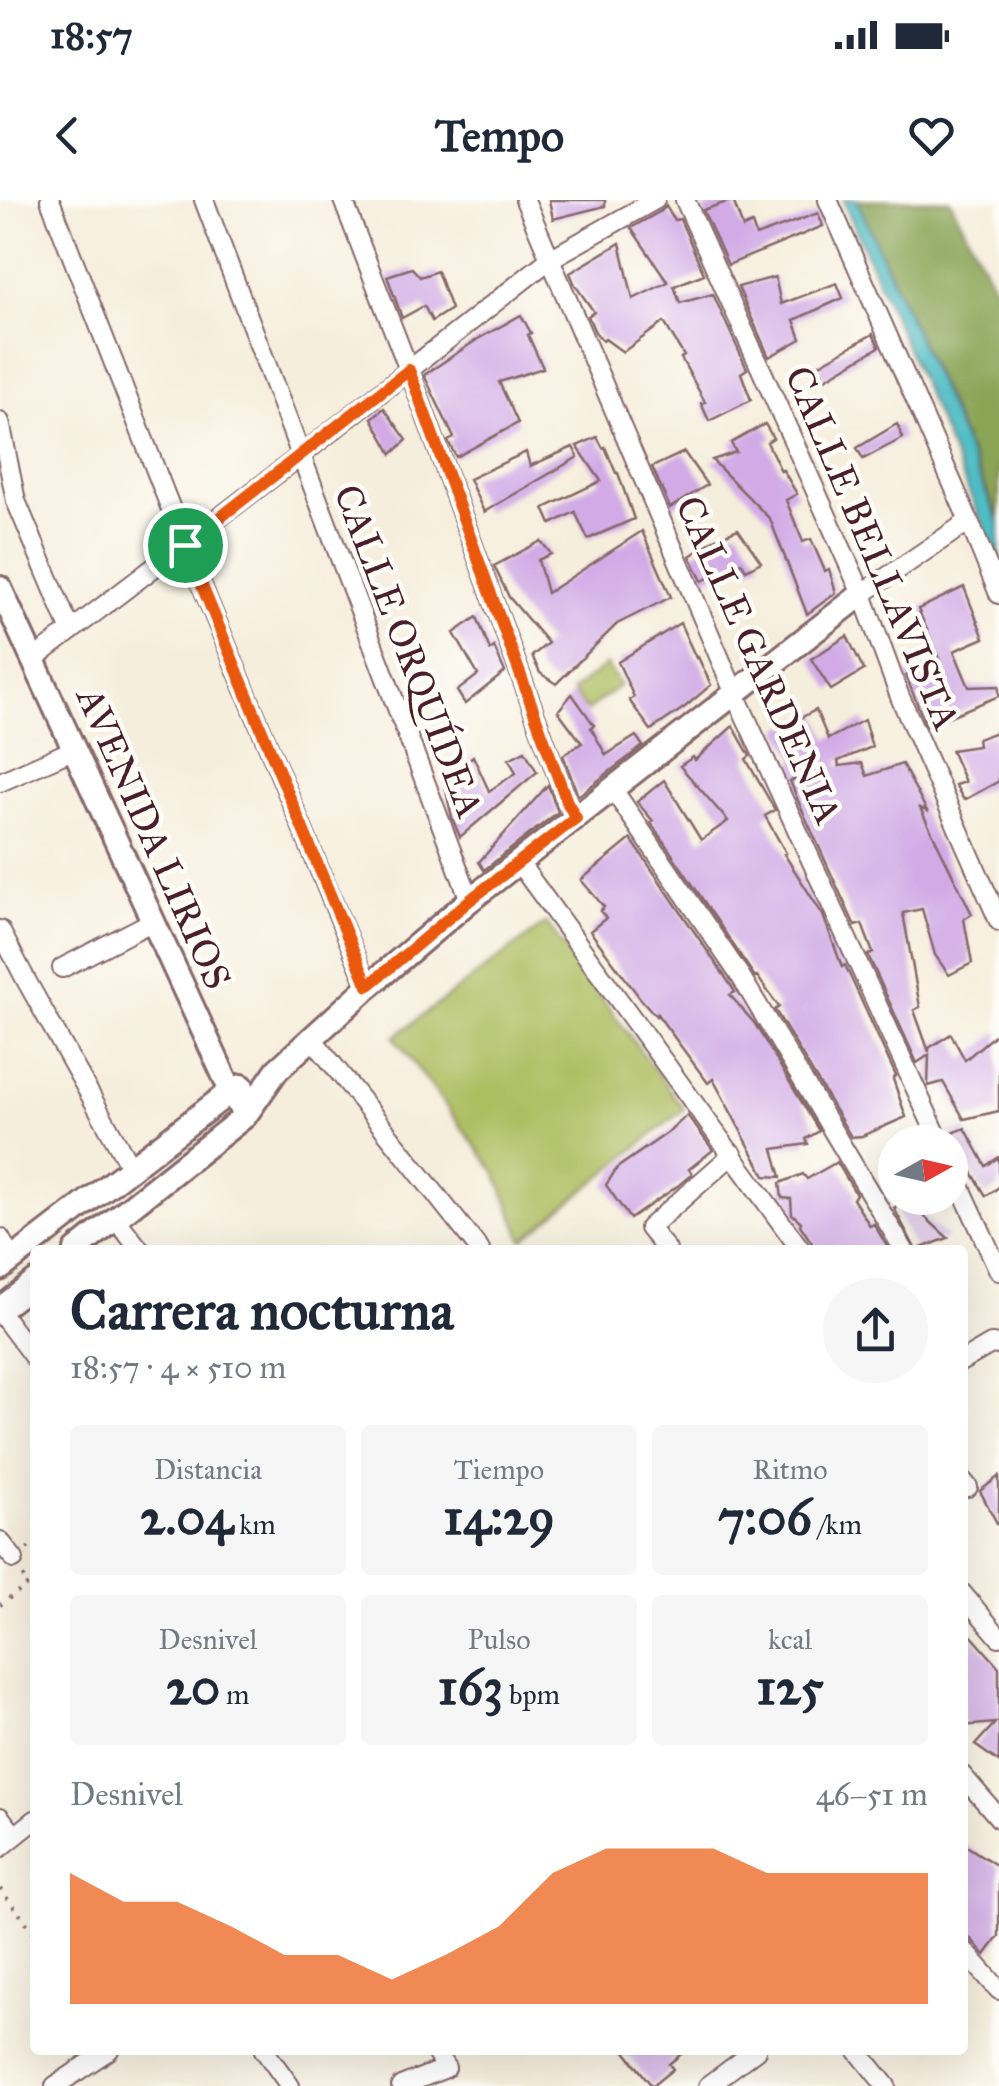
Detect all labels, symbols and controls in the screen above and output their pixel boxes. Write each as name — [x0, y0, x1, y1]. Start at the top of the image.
text: 18:57 — [50, 12, 133, 58]
icon: back — [40, 108, 95, 163]
text: Tempo — [435, 108, 564, 163]
icon: heart — [904, 108, 959, 163]
street label: CALLE BELLAVISTA — [776, 359, 971, 737]
street label: CALLE ORQUÍDEA — [324, 478, 495, 824]
street label: CALLE GARDENIA — [666, 489, 852, 831]
pin — [143, 503, 228, 588]
icon: arrive — [158, 518, 213, 573]
street label: AVENIDA LIRIOS — [66, 678, 241, 996]
north arrow — [878, 1125, 968, 1215]
map controls — [878, 1125, 968, 1215]
text: Carrera nocturna — [70, 1277, 454, 1344]
button: share — [823, 1278, 928, 1383]
text: 18:57 · 4 × 510 m — [70, 1348, 286, 1387]
text: Distancia — [154, 1452, 262, 1487]
text: Tiempo — [454, 1452, 544, 1487]
text: Ritmo — [753, 1452, 827, 1487]
text: 2.04 — [140, 1487, 233, 1548]
text: 14:29 — [443, 1487, 555, 1548]
text: 7:06 — [718, 1487, 812, 1548]
text: km — [233, 1507, 276, 1542]
text: /km — [812, 1507, 862, 1542]
text: Desnivel — [159, 1622, 257, 1657]
text: Pulso — [467, 1622, 531, 1657]
text: kcal — [768, 1622, 812, 1657]
text: 20 — [166, 1657, 220, 1718]
text: 163 — [438, 1657, 503, 1718]
text: 125 — [756, 1657, 824, 1718]
text: m — [220, 1677, 250, 1712]
text: bpm — [503, 1677, 560, 1712]
text: Desnivel — [70, 1775, 183, 1814]
text: 46–51 m — [816, 1775, 928, 1814]

